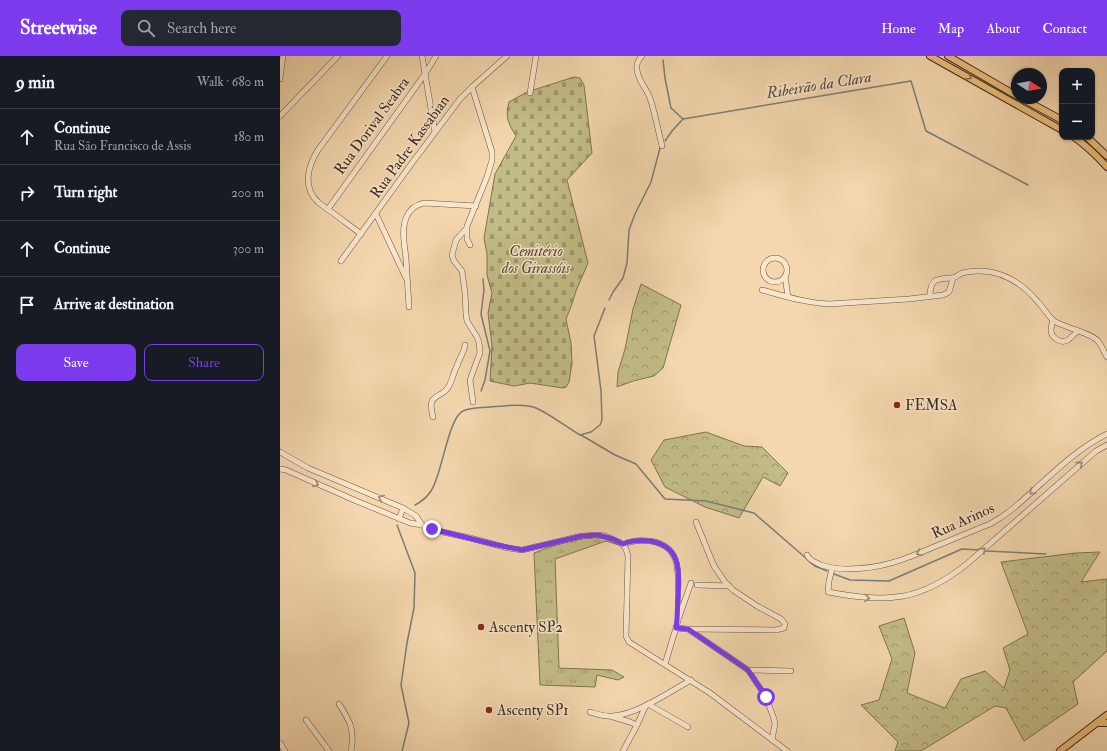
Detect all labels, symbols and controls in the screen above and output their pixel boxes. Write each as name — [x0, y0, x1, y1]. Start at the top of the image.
search box — [121, 10, 401, 46]
text: Streetwise — [20, 16, 97, 40]
icon: search — [135, 17, 157, 39]
text: Search here — [167, 19, 236, 38]
text: Home — [881, 20, 916, 37]
text: Map — [938, 20, 964, 37]
text: About — [986, 20, 1020, 37]
text: Contact — [1042, 20, 1087, 37]
water label: Ribeirão da Clara — [764, 67, 873, 103]
north arrow — [1011, 68, 1047, 104]
map controls — [1059, 68, 1095, 140]
button: + — [1059, 68, 1095, 104]
text: 9 min — [16, 72, 55, 93]
street label: Rua Dorival Seabra — [330, 73, 414, 179]
one-way arrow — [965, 73, 972, 80]
text: Walk · 680 m — [197, 74, 264, 90]
street label: Rua Padre Kassabian — [366, 91, 454, 202]
button: − — [1059, 104, 1095, 140]
text: Continue — [54, 119, 110, 138]
icon: ahead — [16, 126, 38, 148]
text: 180 m — [234, 129, 264, 145]
text: Rua São Francisco de Assis — [54, 138, 191, 154]
icon: right — [16, 182, 38, 204]
text: Turn right — [54, 183, 117, 202]
text: 200 m — [231, 185, 264, 201]
icon: ahead — [16, 238, 38, 260]
text: Continue — [54, 239, 110, 258]
text: 300 m — [233, 241, 264, 257]
park label: Cemitério dos Girassóis — [501, 242, 571, 278]
icon: arrive — [16, 294, 38, 316]
text: Arrive at destination — [54, 295, 174, 314]
button: Save — [16, 344, 136, 381]
button: Share — [144, 344, 264, 381]
place label: FEMSA — [905, 396, 958, 415]
marker: FEMSA — [892, 400, 902, 410]
one-way arrow — [1075, 461, 1083, 469]
one-way arrow — [312, 479, 319, 487]
one-way arrow — [1029, 487, 1037, 495]
one-way arrow — [377, 495, 385, 503]
street label: Rua Arinos — [929, 499, 997, 543]
route end — [423, 520, 441, 538]
one-way arrow — [978, 548, 985, 555]
one-way arrow — [915, 549, 922, 557]
one-way arrow — [864, 593, 870, 602]
place label: Ascenty SP2 — [488, 618, 563, 637]
marker: Ascenty SP2 — [476, 622, 486, 632]
route start — [757, 688, 775, 706]
place label: Ascenty SP1 — [496, 701, 569, 720]
marker: Ascenty SP1 — [484, 705, 494, 715]

